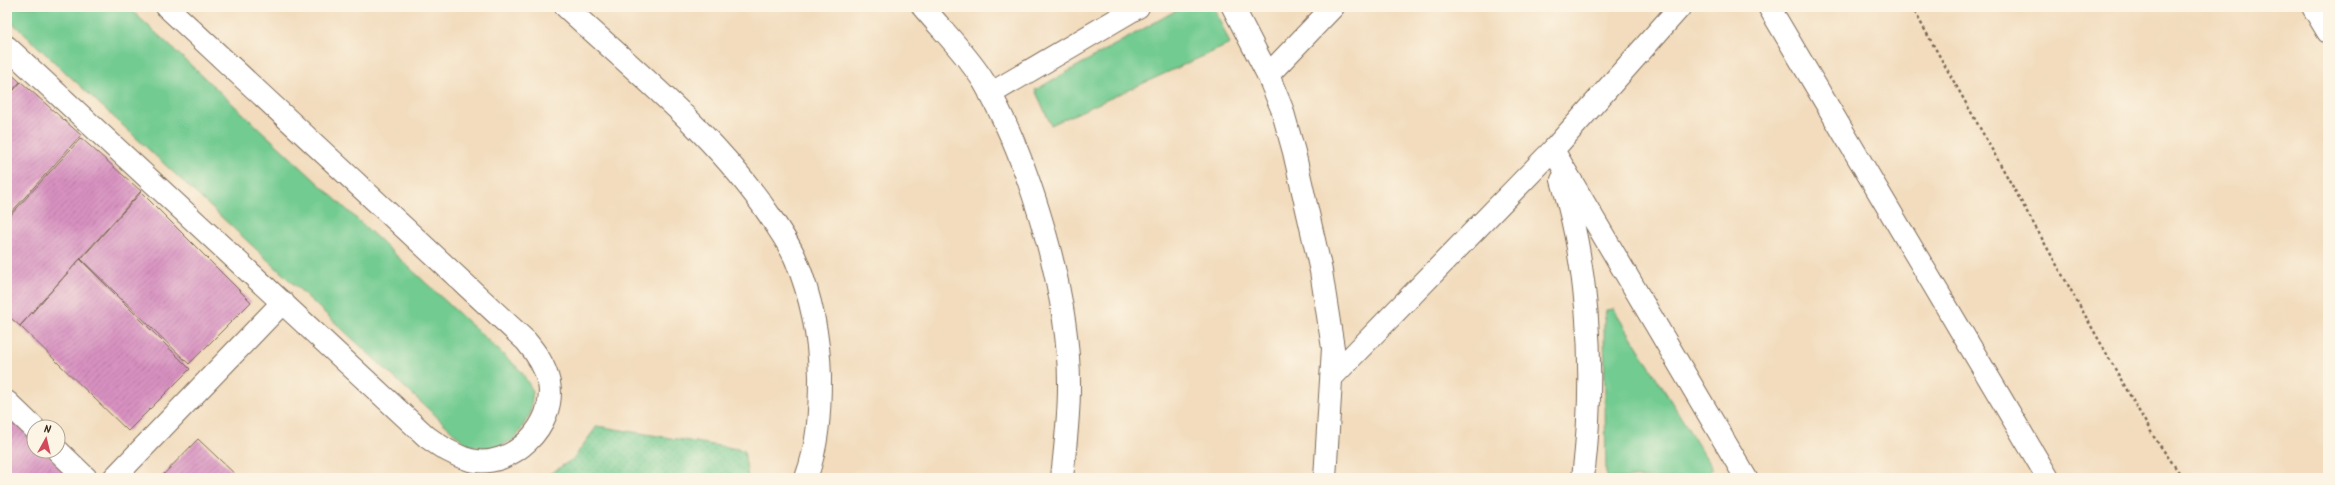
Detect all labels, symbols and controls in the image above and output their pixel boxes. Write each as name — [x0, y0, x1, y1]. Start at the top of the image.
north arrow — [26, 419, 66, 459]
text: N — [43, 421, 52, 439]

